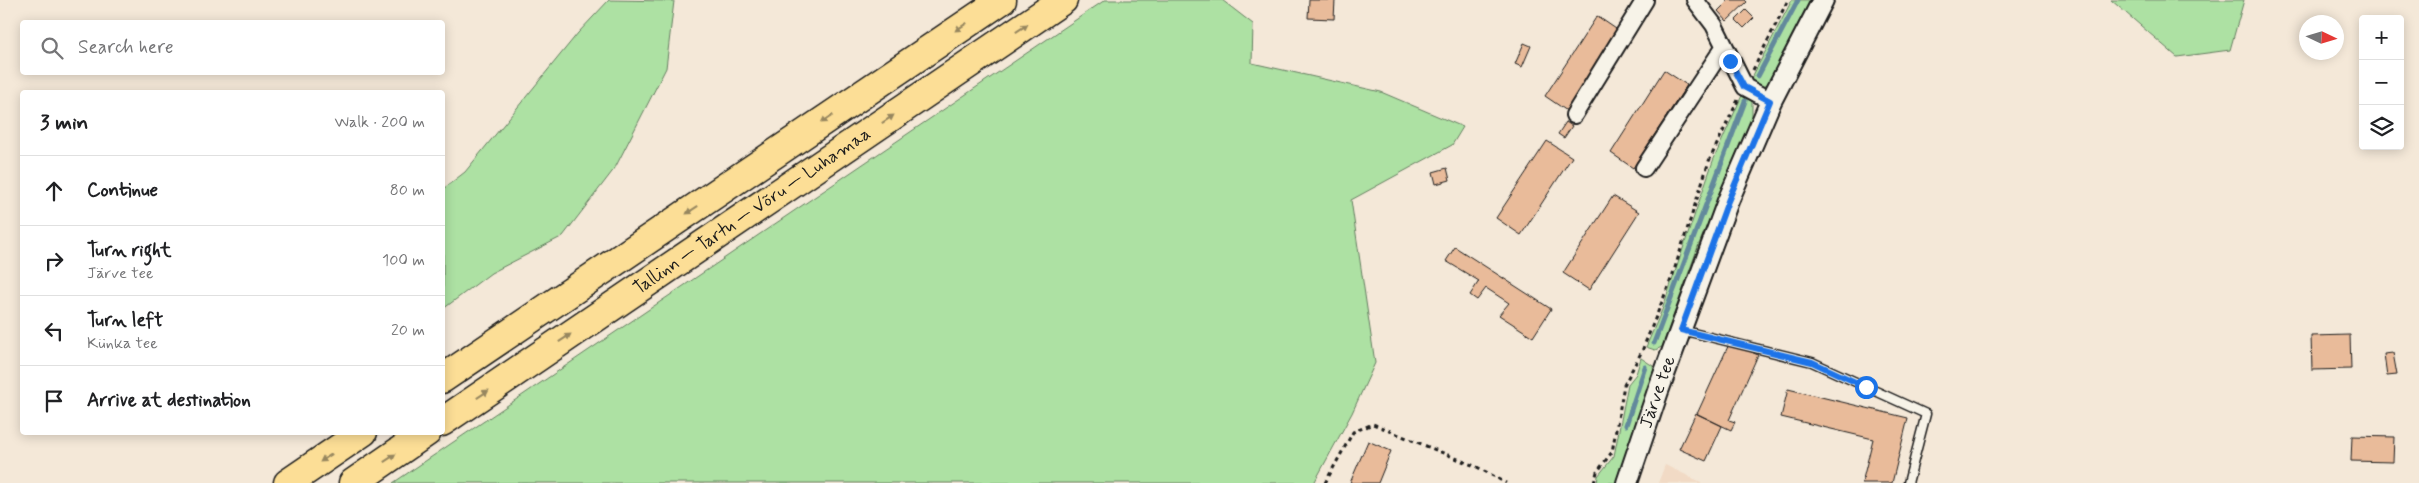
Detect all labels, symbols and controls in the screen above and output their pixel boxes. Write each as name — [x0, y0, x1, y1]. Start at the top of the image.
north arrow — [2299, 15, 2344, 60]
map controls — [2359, 15, 2404, 150]
button: + — [2359, 15, 2404, 60]
search box — [20, 20, 445, 75]
one-way arrow — [955, 22, 968, 32]
one-way arrow — [1015, 23, 1029, 32]
icon: search — [38, 34, 66, 62]
text: Search here — [78, 35, 174, 60]
route end — [1719, 50, 1742, 73]
button: − — [2359, 60, 2404, 105]
button: layers — [2359, 105, 2404, 150]
text: 3 min — [40, 109, 88, 137]
text: Walk · 200 m — [334, 112, 425, 133]
one-way arrow — [820, 114, 834, 124]
one-way arrow — [881, 114, 894, 124]
street label: Tallinn — Tartu — Võru — Luhamaa — [629, 122, 876, 301]
icon: ahead — [40, 177, 68, 205]
text: Continue — [87, 178, 158, 203]
text: 80 m — [390, 180, 425, 201]
one-way arrow — [686, 205, 699, 215]
text: Turn right — [87, 238, 171, 263]
icon: right — [40, 247, 68, 275]
text: 100 m — [382, 250, 425, 271]
text: Järve tee — [87, 263, 154, 284]
text: Turn left — [87, 308, 163, 333]
icon: left — [40, 317, 68, 345]
text: 20 m — [391, 320, 425, 341]
text: Künka tee — [87, 333, 158, 354]
one-way arrow — [558, 333, 572, 343]
street label: Järve tee — [1634, 353, 1682, 431]
route start — [1855, 376, 1878, 399]
icon: arrive — [40, 387, 68, 415]
text: Arrive at destination — [87, 388, 251, 413]
one-way arrow — [476, 389, 489, 399]
one-way arrow — [319, 453, 333, 463]
one-way arrow — [384, 453, 397, 463]

